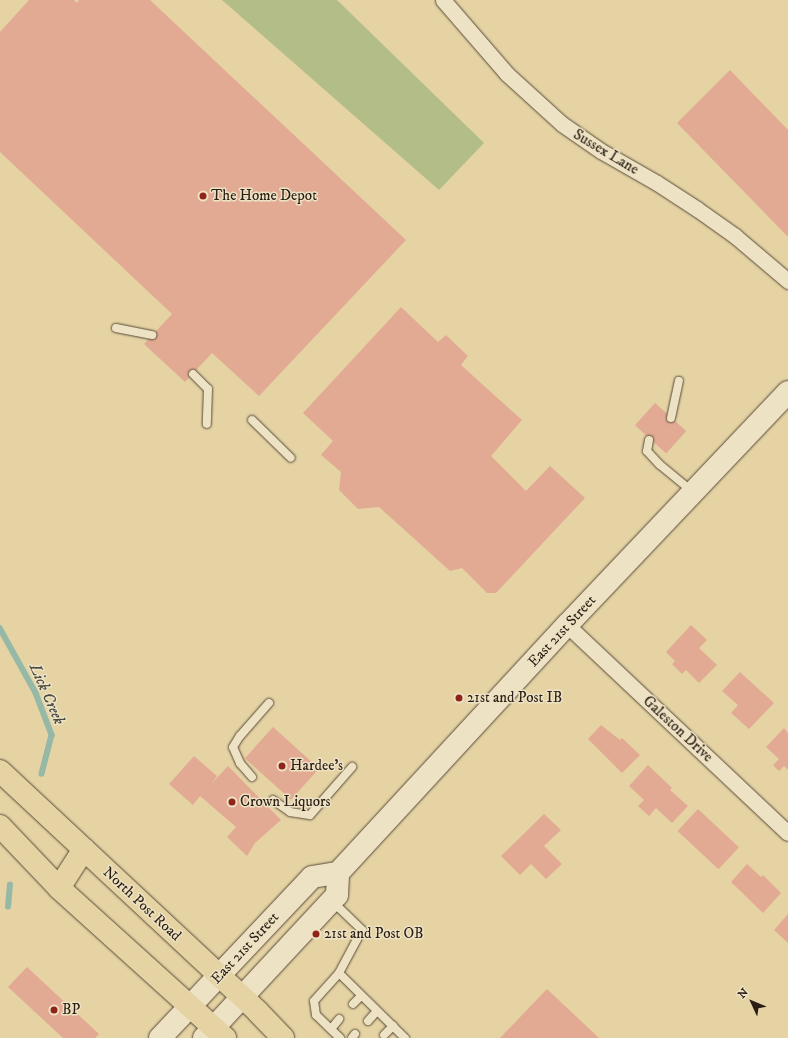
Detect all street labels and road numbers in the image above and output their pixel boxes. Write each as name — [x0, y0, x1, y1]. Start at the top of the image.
street label: Sussex Lane — [570, 125, 642, 179]
street label: East 21st Street — [524, 591, 600, 671]
street label: Galeston Drive — [639, 692, 717, 766]
street label: North Post Road — [99, 863, 185, 945]
street label: East 21st Street — [207, 908, 283, 988]

